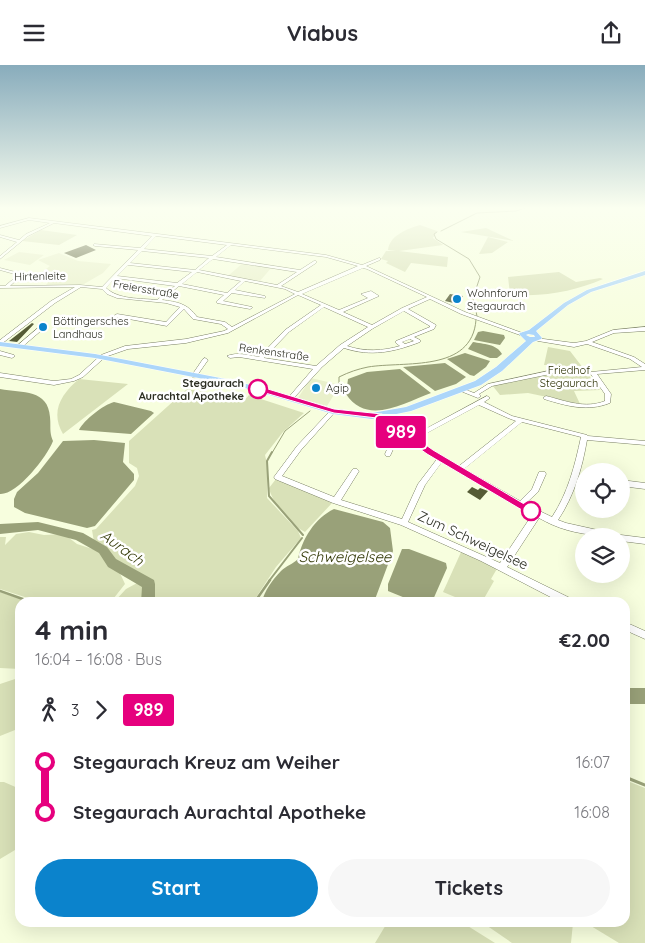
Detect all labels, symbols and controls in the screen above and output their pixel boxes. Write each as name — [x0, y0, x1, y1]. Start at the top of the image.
icon: menu — [20, 19, 48, 47]
text: Viabus — [287, 19, 358, 47]
icon: share — [597, 19, 625, 47]
street label: Hirtenleite — [14, 269, 66, 283]
street label: Freiersstraße — [112, 276, 180, 302]
place label: Wohnforum Stegaurach — [467, 286, 527, 313]
marker: Wohnforum Stegaurach — [451, 293, 463, 305]
place label: Böttingersches Landhaus — [53, 314, 129, 341]
marker: Böttingersches Landhaus — [37, 321, 49, 333]
street label: Renkenstraße — [238, 340, 310, 364]
park label: Friedhof Stegaurach — [540, 363, 598, 390]
place label: Stegaurach Aurachtal Apotheke — [139, 376, 245, 403]
marker: Stegaurach Aurachtal Apotheke — [248, 379, 268, 399]
place label: Agip — [326, 381, 349, 395]
marker: Agip — [310, 382, 322, 394]
line badge: 989 — [372, 416, 430, 448]
text: 989 — [386, 420, 416, 443]
map controls — [575, 463, 630, 583]
button: locate — [575, 463, 630, 518]
unlabelled marker — [521, 501, 541, 521]
street label: Zum Schweigelsee — [415, 506, 531, 574]
water label: Aurach — [97, 525, 148, 570]
button: layers — [575, 528, 630, 583]
water label: Schweigelsee — [299, 547, 392, 566]
text: 4 min — [35, 612, 108, 647]
text: €2.00 — [559, 628, 610, 652]
text: 16:04 – 16:08 · Bus — [35, 649, 162, 669]
icon: walk — [35, 696, 63, 724]
icon: forward — [87, 696, 115, 724]
text: 989 — [133, 698, 164, 721]
text: 3 — [71, 700, 79, 720]
text: Stegaurach Kreuz am Weiher — [73, 750, 340, 774]
text: 16:07 — [576, 752, 610, 772]
text: Stegaurach Aurachtal Apotheke — [73, 800, 366, 824]
text: 16:08 — [574, 802, 610, 822]
button: Start — [35, 859, 318, 917]
button: Tickets — [328, 859, 610, 917]

